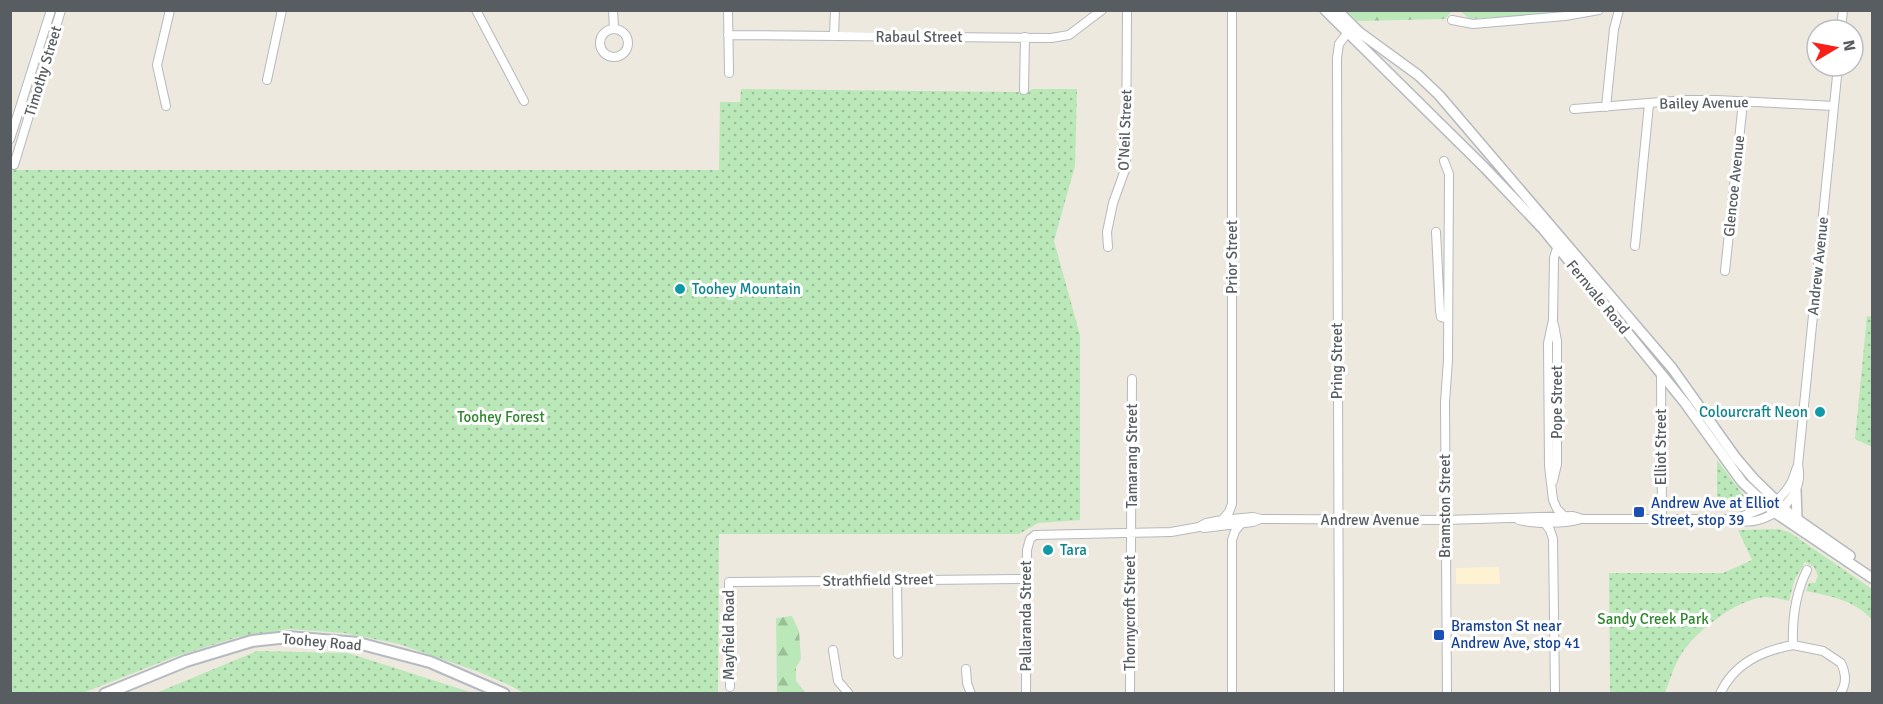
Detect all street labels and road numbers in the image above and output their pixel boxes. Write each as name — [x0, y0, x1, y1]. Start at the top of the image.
street label: Timothy Street — [21, 24, 65, 118]
street label: Rabaul Street — [875, 28, 963, 46]
street label: O'Neil Street — [1115, 89, 1135, 171]
street label: Bailey Avenue — [1659, 93, 1749, 113]
street label: Glencoe Avenue — [1720, 134, 1748, 238]
street label: Andrew Avenue — [1804, 216, 1832, 316]
street label: Prior Street — [1223, 220, 1241, 294]
street label: Fernvale Road — [1563, 256, 1633, 338]
street label: Pring Street — [1328, 323, 1346, 399]
street label: Pope Street — [1548, 365, 1566, 439]
street label: Tamarang Street — [1123, 404, 1141, 508]
street label: Elliot Street — [1652, 409, 1670, 485]
street label: Bramston Street — [1436, 454, 1454, 558]
street label: Andrew Avenue — [1321, 511, 1419, 529]
street label: Thornycroft Street — [1121, 555, 1139, 671]
street label: Pallaranda Street — [1017, 560, 1035, 672]
street label: Strathfield Street — [822, 570, 934, 590]
street label: Mayfield Road — [720, 590, 738, 680]
street label: Toohey Road — [282, 630, 362, 654]

